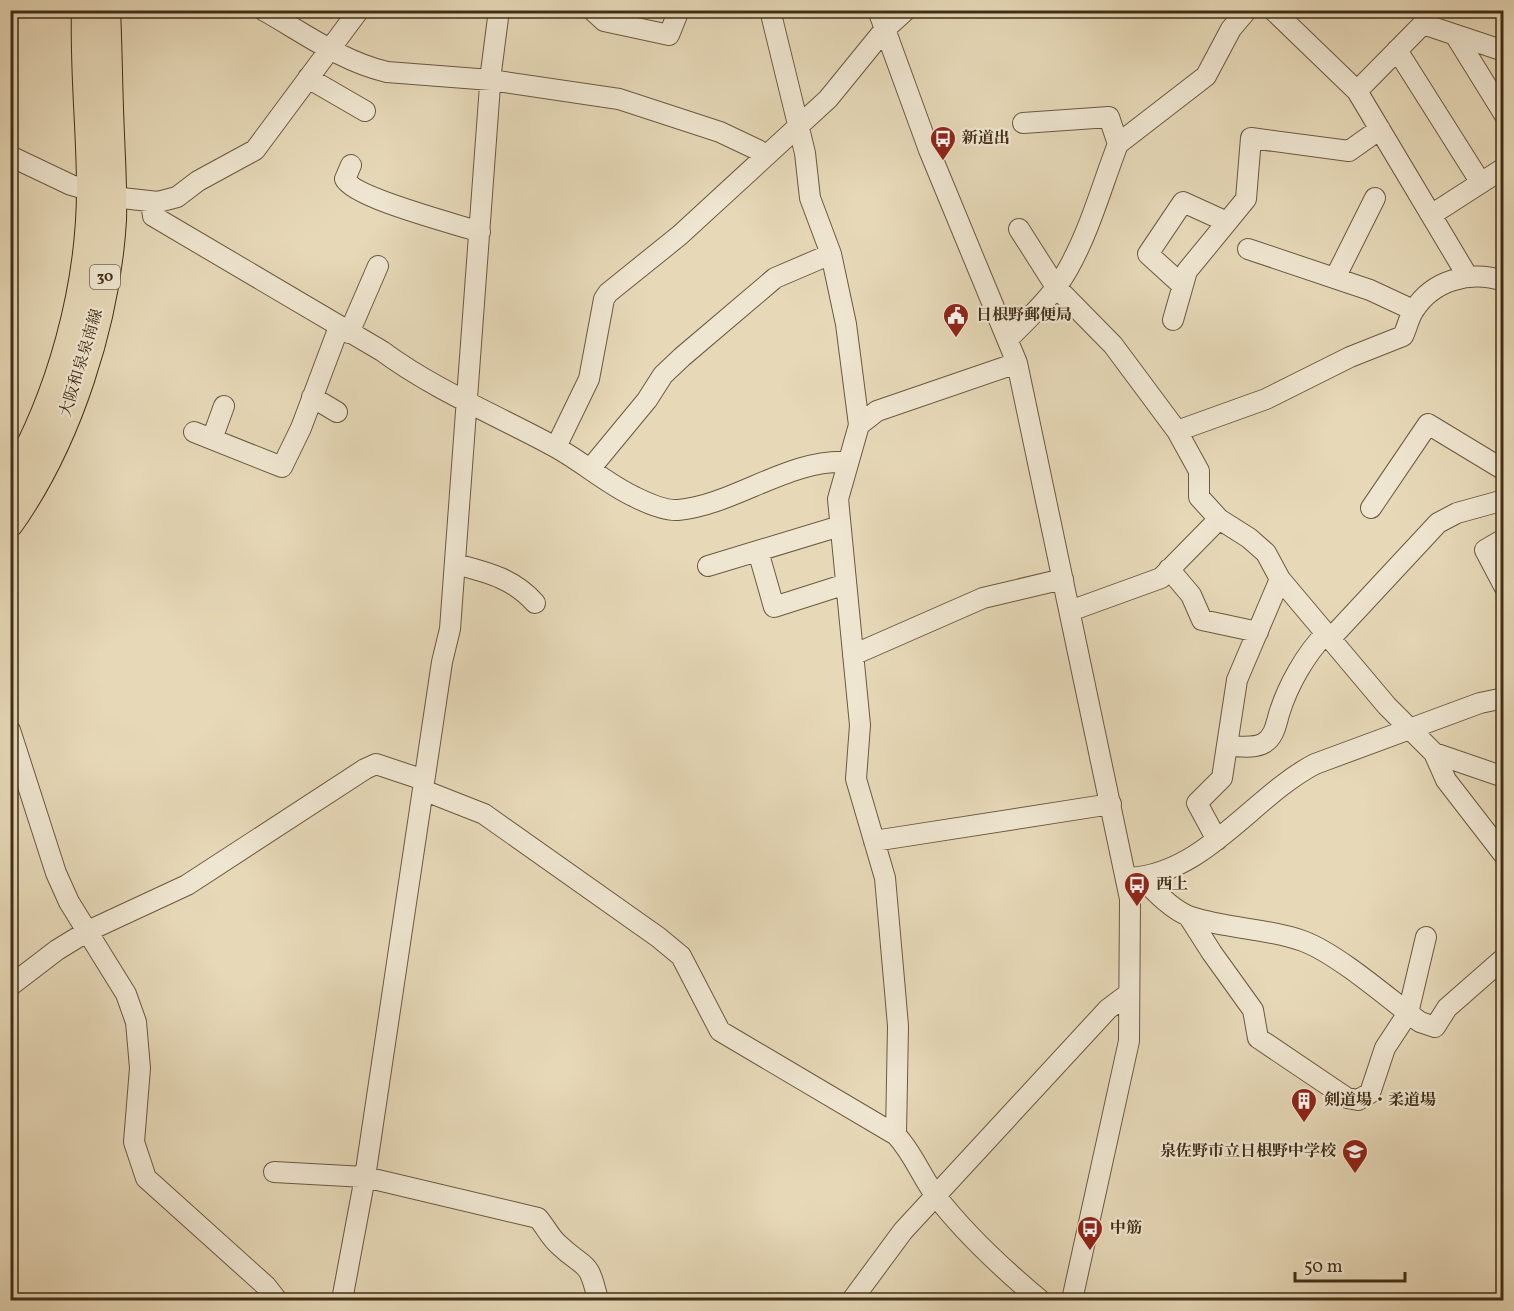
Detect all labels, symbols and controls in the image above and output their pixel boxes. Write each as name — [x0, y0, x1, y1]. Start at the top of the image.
bus stop icon: 新道出 — [928, 124, 958, 162]
place label: 新道出 — [961, 128, 1010, 150]
road number: 30 — [90, 265, 120, 289]
public building icon: 日根野郵便局 — [941, 301, 971, 339]
place label: 日根野郵便局 — [976, 305, 1072, 327]
street label: 大阪和泉泉南線 — [55, 306, 109, 420]
bus stop icon: 西上 — [1122, 870, 1152, 908]
place label: 西上 — [1156, 874, 1188, 896]
building icon: 剣道場・柔道場 — [1289, 1086, 1319, 1124]
place label: 剣道場・柔道場 — [1324, 1090, 1436, 1112]
school or university icon: 泉佐野市立日根野中学校 — [1340, 1137, 1370, 1175]
place label: 泉佐野市立日根野中学校 — [1160, 1141, 1337, 1163]
bus stop icon: 中筋 — [1075, 1214, 1105, 1252]
place label: 中筋 — [1110, 1218, 1142, 1240]
scale bar — [1295, 1245, 1404, 1283]
text: 50 m — [1304, 1255, 1343, 1280]

